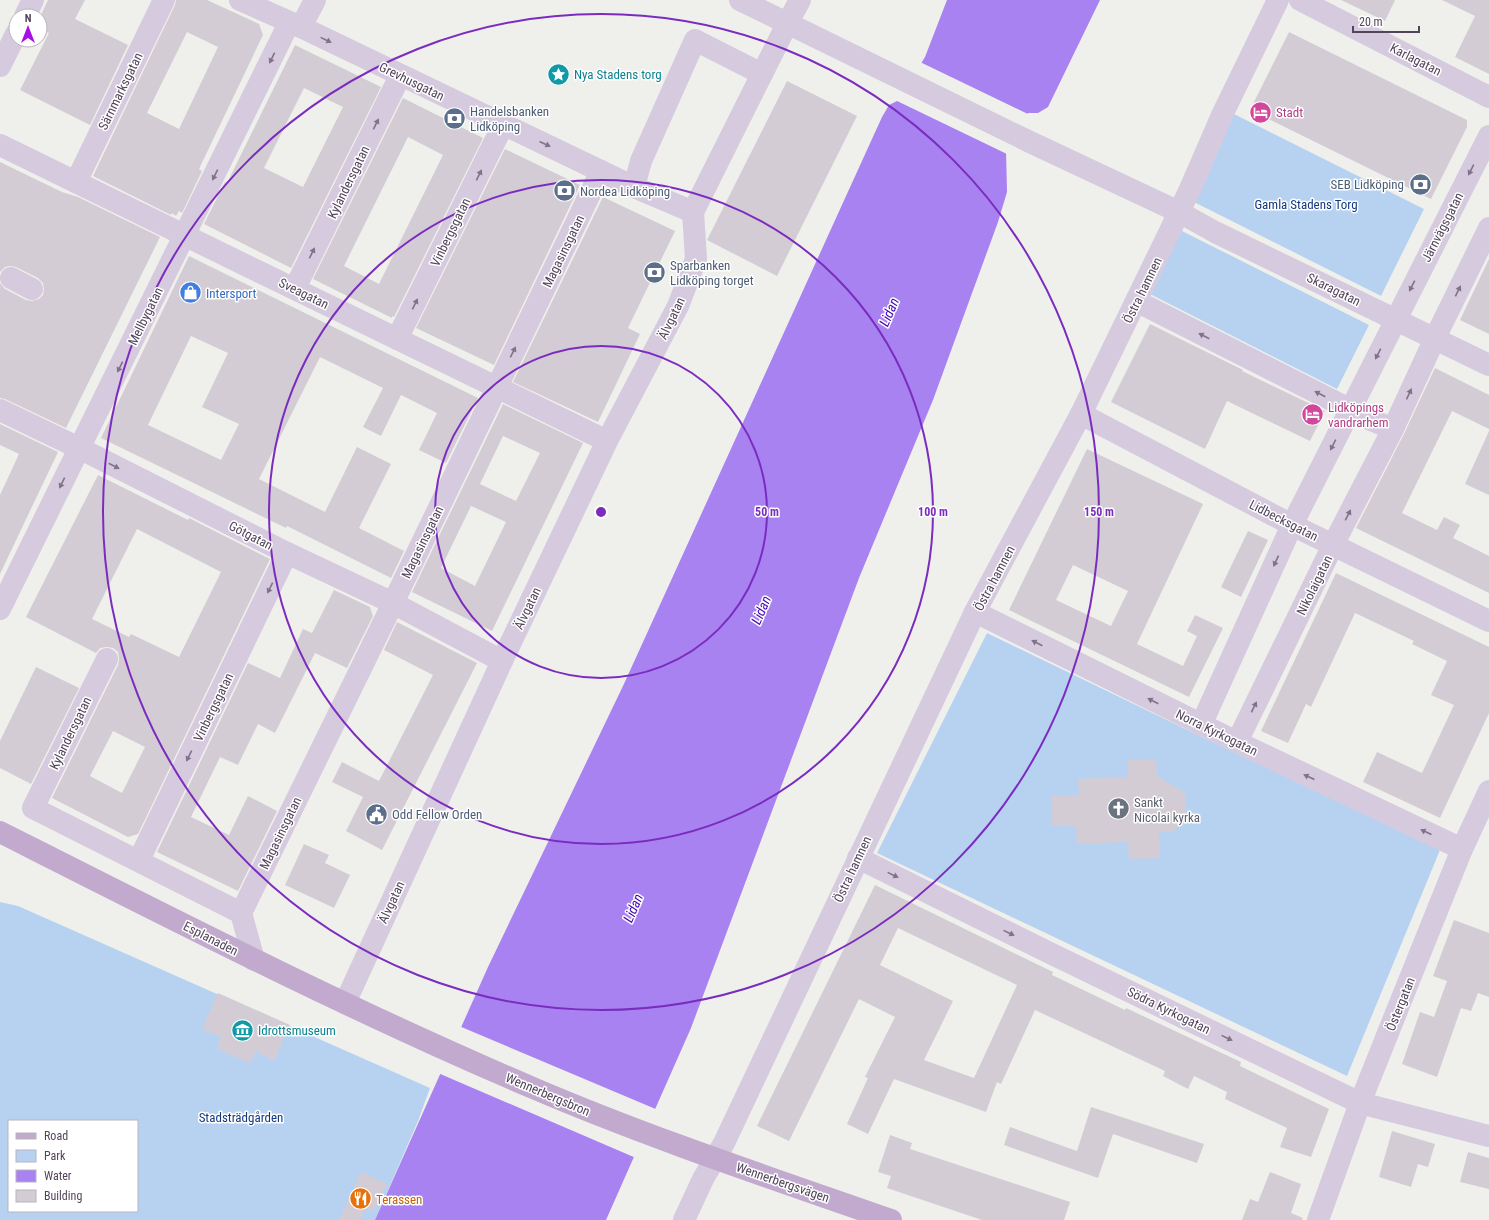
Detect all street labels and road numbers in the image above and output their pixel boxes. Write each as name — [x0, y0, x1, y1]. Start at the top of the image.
street label: Karlagatan — [1388, 40, 1444, 79]
street label: Särnmarksgatan — [95, 50, 146, 132]
street label: Grevhusgatan — [377, 59, 447, 104]
street label: Kylandersgatan — [324, 143, 373, 221]
street label: Järnvägsgatan — [1419, 190, 1466, 264]
street label: Vinbergsgatan — [427, 196, 473, 269]
street label: Magasinsgatan — [539, 212, 587, 290]
street label: Östra hamnen — [1120, 255, 1165, 326]
street label: Skaragatan — [1305, 270, 1363, 309]
street label: Sveagatan — [276, 275, 331, 312]
street label: Mellbygatan — [125, 285, 166, 348]
street label: Älvgatan — [655, 295, 688, 342]
street label: Lidbecksgatan — [1247, 497, 1321, 544]
street label: Magasinsgatan — [398, 503, 446, 581]
street label: Götgatan — [226, 518, 275, 553]
street label: Östra hamnen — [971, 543, 1018, 613]
street label: Nikolaigatan — [1294, 553, 1335, 618]
street label: Älvgatan — [511, 585, 544, 632]
street label: Vinbergsgatan — [190, 671, 236, 744]
street label: Kylandersgatan — [46, 694, 95, 772]
street label: Norra Kyrkogatan — [1173, 706, 1260, 759]
street label: Magasinsgatan — [256, 794, 304, 872]
street label: Östra hamnen — [831, 834, 874, 905]
street label: Älvgatan — [375, 879, 408, 926]
street label: Esplanaden — [181, 918, 241, 959]
street label: Östergatan — [1383, 975, 1418, 1033]
street label: Södra Kyrkogatan — [1125, 984, 1213, 1037]
street label: Wennerbergsbron — [503, 1070, 592, 1119]
street label: Wennerbergsvägen — [734, 1159, 831, 1205]

